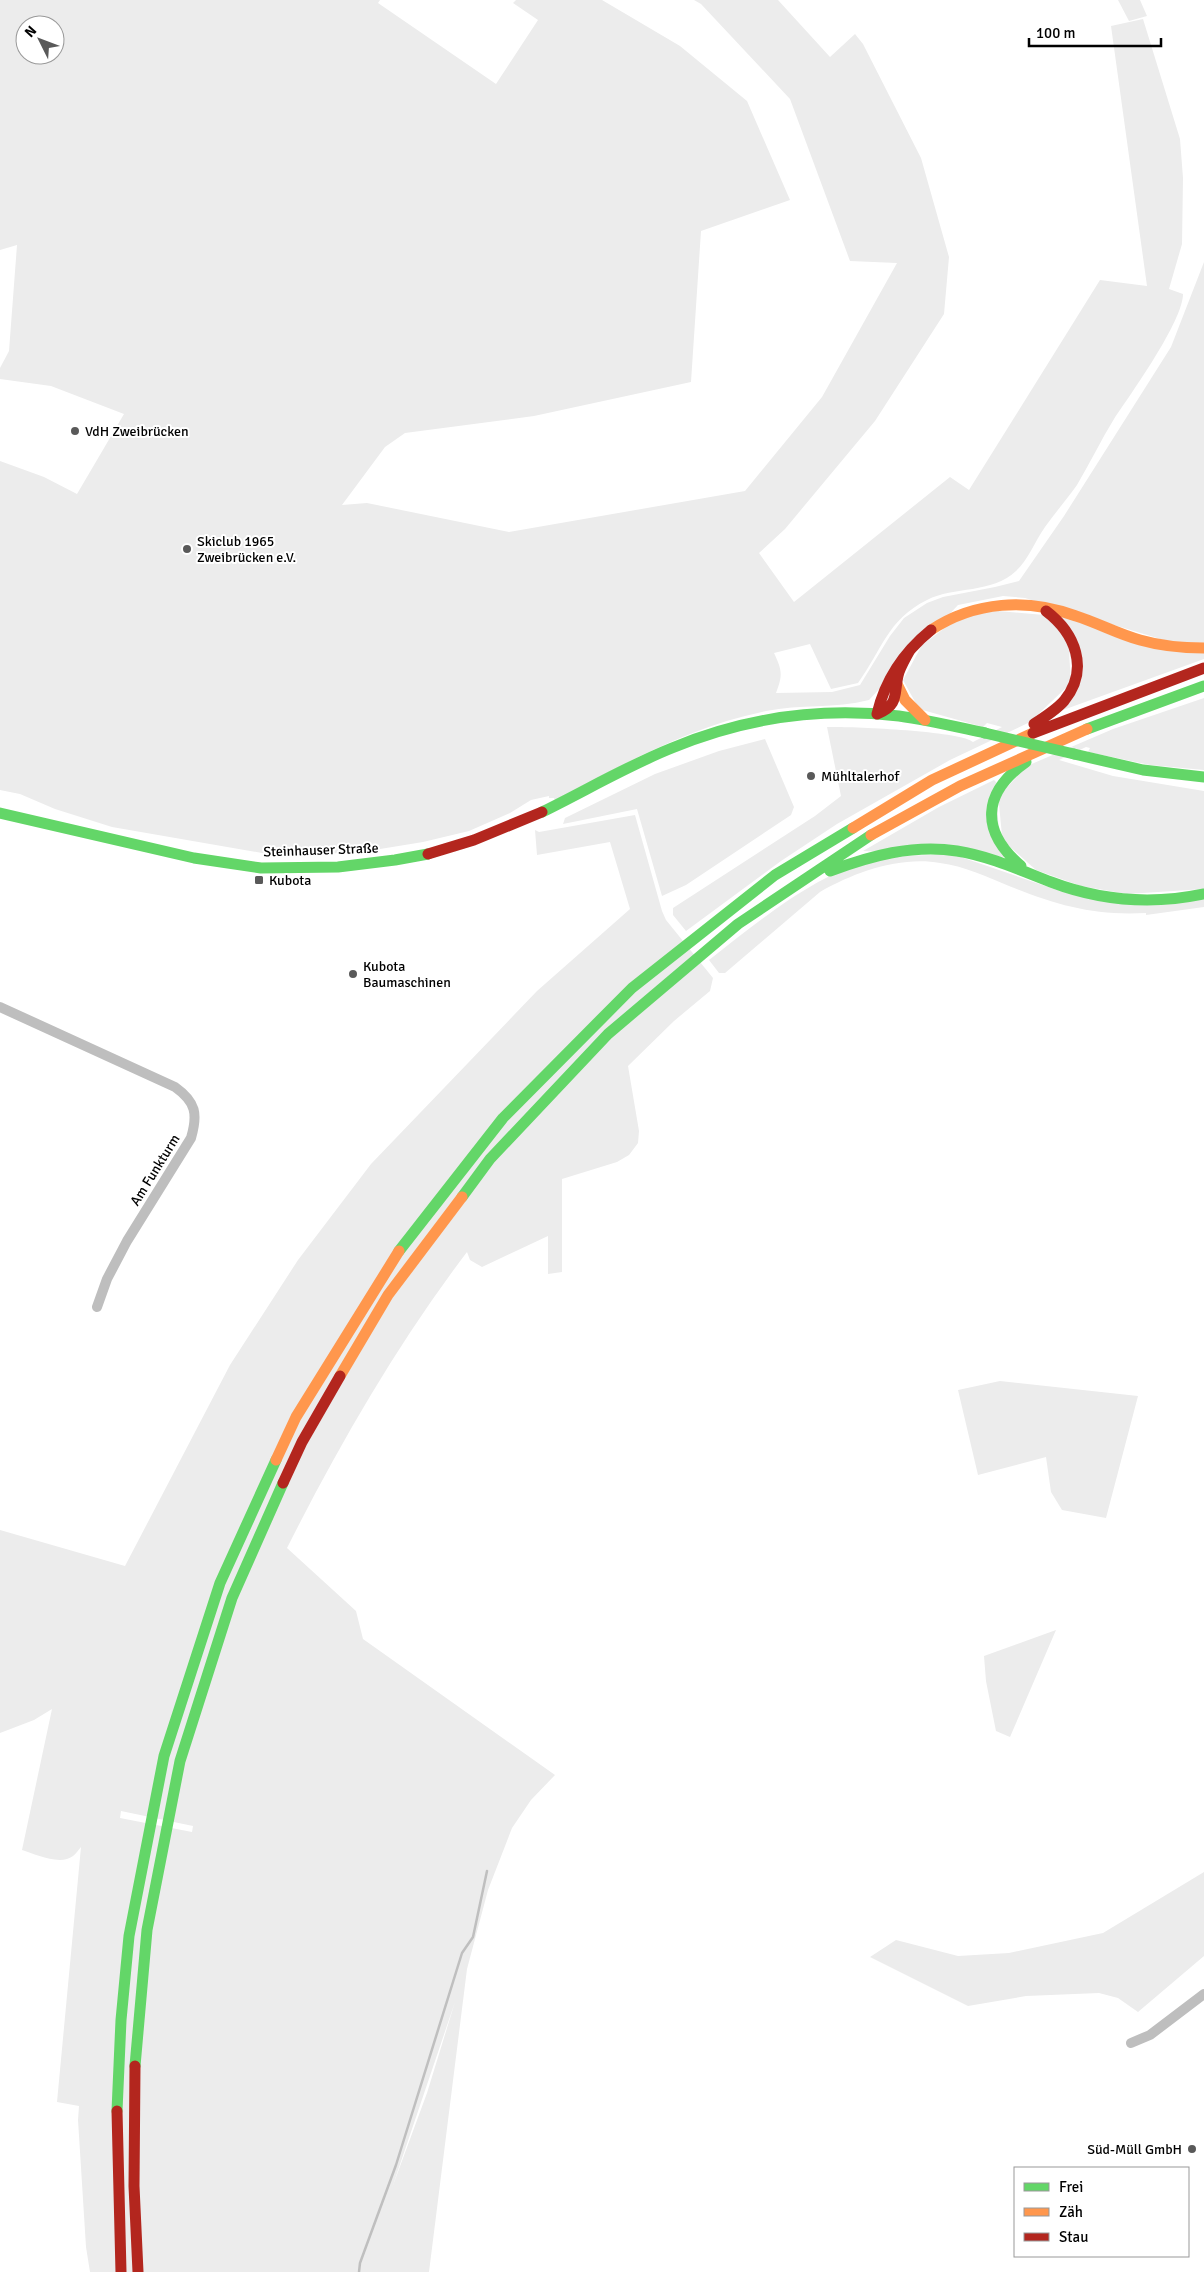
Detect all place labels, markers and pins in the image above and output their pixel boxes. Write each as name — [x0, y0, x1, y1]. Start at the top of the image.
place label: VdH Zweibrücken — [85, 423, 189, 440]
marker: VdH Zweibrücken — [69, 425, 81, 437]
place label: Skiclub 1965 Zweibrücken e.V. — [197, 533, 296, 566]
marker: Skiclub 1965 Zweibrücken e.V. — [181, 543, 193, 555]
place label: Mühltalerhof — [821, 768, 900, 785]
marker: Mühltalerhof — [805, 770, 817, 782]
place label: Kubota — [269, 872, 311, 889]
marker: Kubota — [253, 874, 265, 886]
place label: Kubota Baumaschinen — [363, 958, 451, 991]
marker: Kubota Baumaschinen — [347, 968, 359, 980]
place label: Süd-Müll GmbH — [1087, 2141, 1182, 2158]
marker: Süd-Müll GmbH — [1186, 2143, 1198, 2155]

